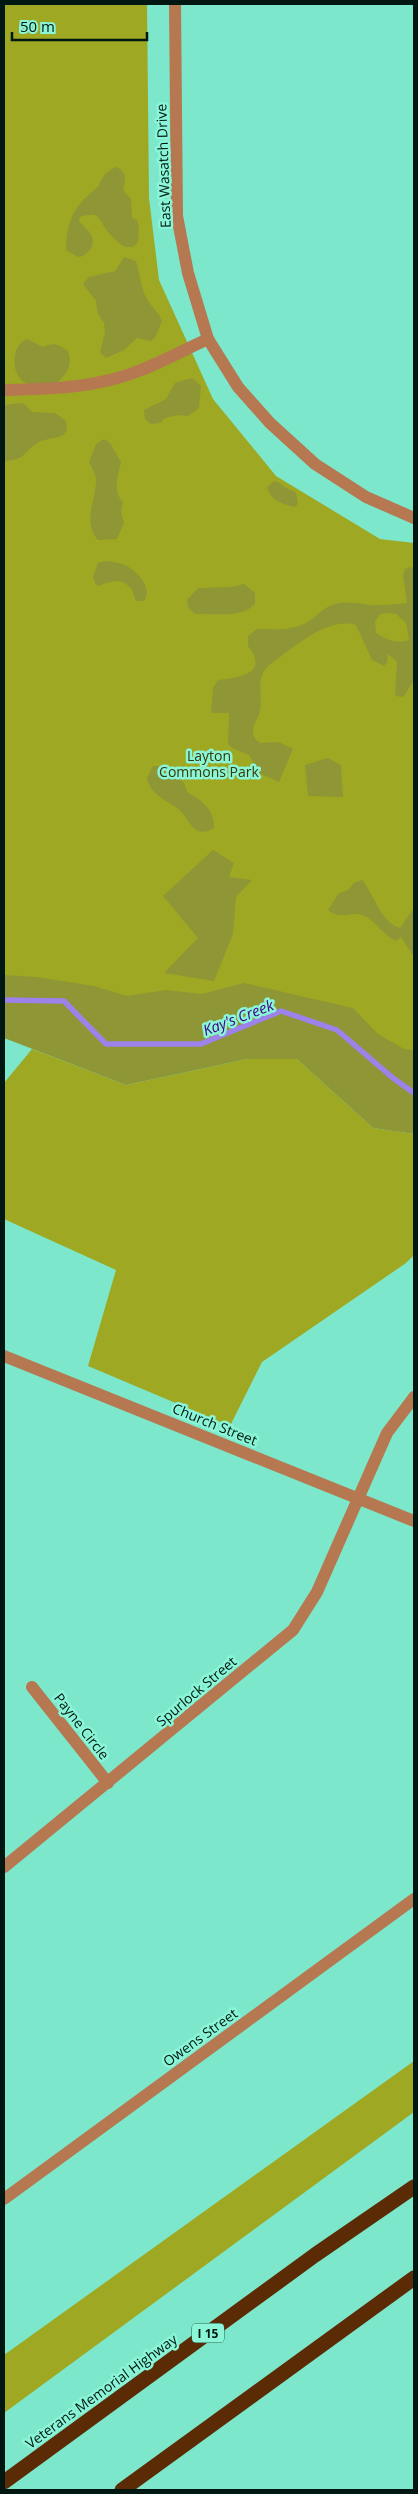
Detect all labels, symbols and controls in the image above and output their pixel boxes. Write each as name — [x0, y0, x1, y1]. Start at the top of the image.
scale bar — [12, 10, 148, 42]
text: 50 m — [20, 16, 55, 36]
street label: East Wasatch Drive — [151, 103, 175, 228]
park label: Layton Commons Park — [159, 746, 260, 781]
water label: Kay's Creek — [200, 994, 277, 1040]
street label: Church Street — [170, 1398, 260, 1450]
street label: Spurlock Street — [152, 1652, 240, 1730]
street label: Payne Circle — [50, 1689, 114, 1763]
street label: Owens Street — [159, 2004, 241, 2070]
road number: I 15 — [192, 2324, 224, 2342]
street label: Veterans Memorial Highway — [21, 2329, 181, 2453]

